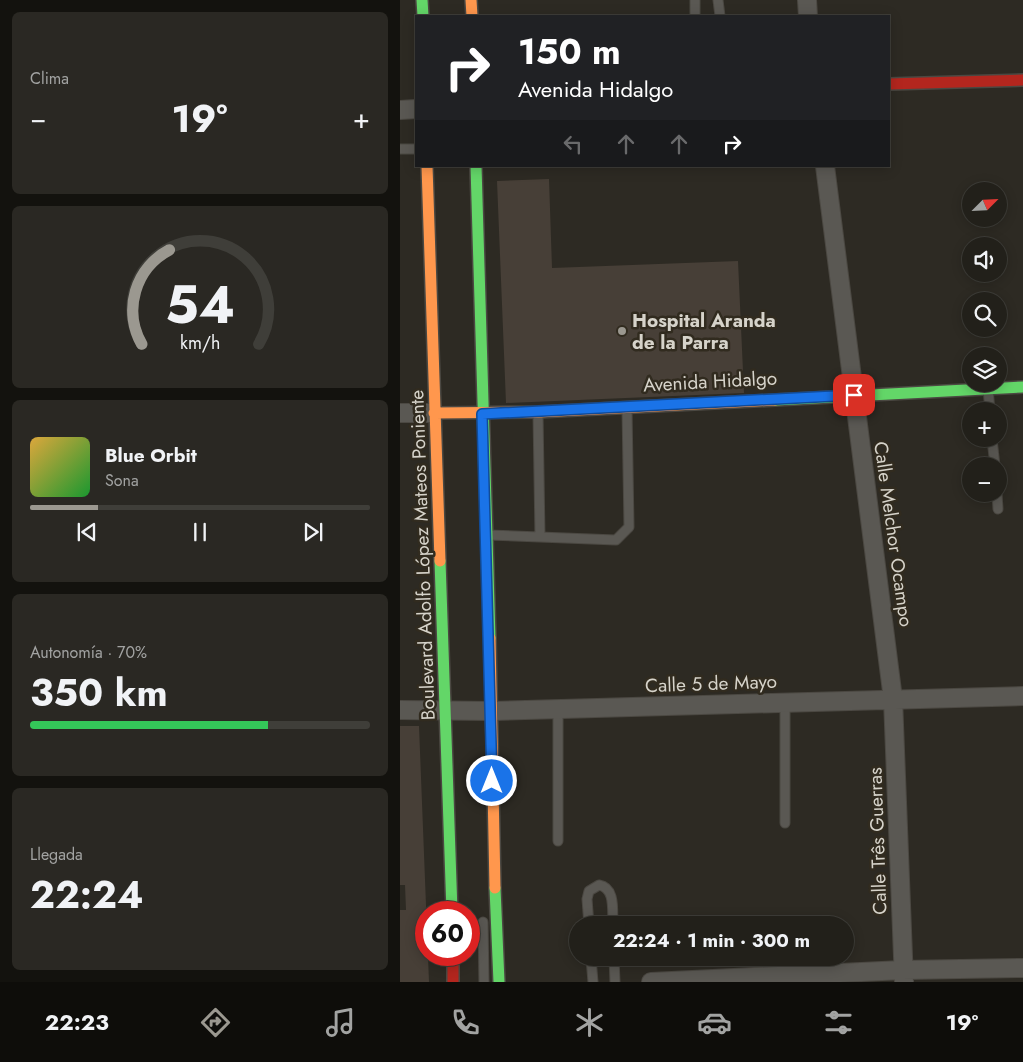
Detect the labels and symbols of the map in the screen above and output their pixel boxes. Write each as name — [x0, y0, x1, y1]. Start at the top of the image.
north arrow — [962, 182, 1008, 228]
place label: Hospital Aranda de la Parra — [632, 307, 776, 356]
marker: Hospital Aranda de la Parra — [616, 325, 628, 337]
street label: Avenida Hidalgo — [642, 365, 778, 398]
pin — [833, 374, 875, 416]
street label: Boulevard Adolfo López Mateos Poniente — [403, 389, 442, 721]
street label: Calle Melchor Ocampo — [867, 440, 920, 628]
street label: Calle 5 de Mayo — [645, 668, 777, 699]
position arrow — [465, 754, 517, 806]
street label: Calle Três Guerras — [861, 767, 894, 915]
speed limit sign: 60 — [415, 901, 480, 966]

